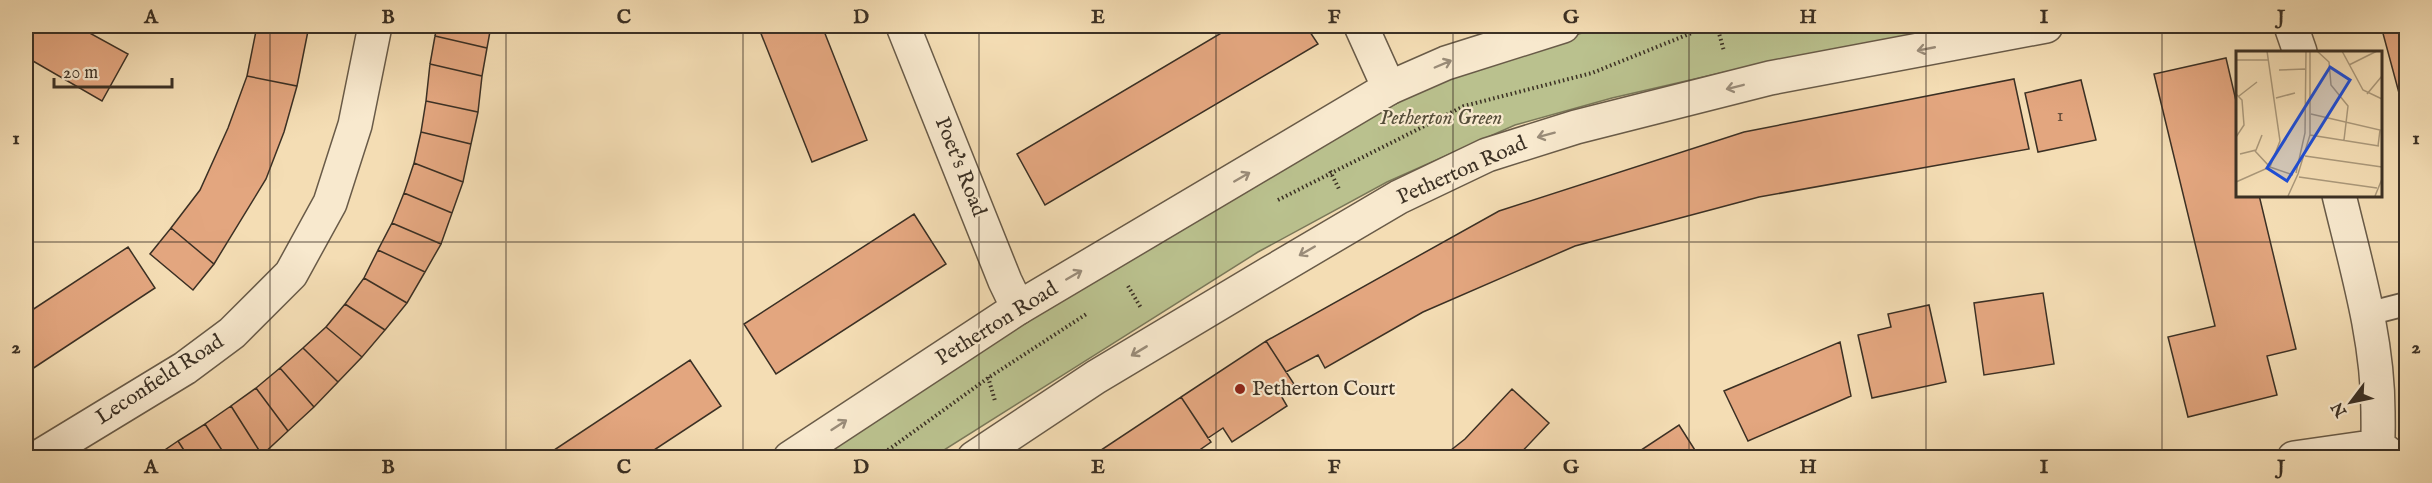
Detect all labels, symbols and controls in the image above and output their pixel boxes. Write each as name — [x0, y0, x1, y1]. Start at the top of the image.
text: A — [143, 5, 159, 30]
text: B — [381, 5, 395, 30]
text: C — [617, 5, 631, 30]
text: D — [853, 5, 869, 30]
text: E — [1091, 5, 1105, 30]
text: F — [1328, 5, 1341, 30]
text: G — [1563, 5, 1580, 30]
text: H — [1799, 5, 1817, 30]
text: I — [2040, 5, 2049, 30]
text: J — [2274, 5, 2286, 30]
one-way arrow — [1917, 44, 1937, 55]
scale bar — [54, 51, 172, 89]
inset map — [2236, 51, 2381, 196]
one-way arrow — [1433, 58, 1451, 69]
text: 20 m — [63, 62, 98, 85]
one-way arrow — [1726, 81, 1745, 93]
park label: Petherton Green — [1380, 105, 1502, 132]
house number: 1 — [2057, 105, 2063, 128]
street label: Poet's Road — [928, 113, 992, 221]
text: 1 — [12, 126, 20, 151]
text: 1 — [2412, 126, 2420, 151]
street label: Petherton Road — [1393, 130, 1532, 212]
one-way arrow — [1537, 130, 1556, 142]
one-way arrow — [1233, 170, 1250, 182]
one-way arrow — [1299, 245, 1316, 257]
one-way arrow — [1065, 269, 1082, 281]
street label: Petherton Road — [931, 275, 1064, 372]
street label: Leconfield Road — [91, 328, 230, 431]
text: 2 — [11, 335, 21, 360]
text: 2 — [2411, 335, 2421, 360]
one-way arrow — [1131, 345, 1148, 357]
north arrow — [2321, 372, 2381, 432]
place label: Petherton Court — [1252, 376, 1395, 403]
marker: Petherton Court — [1233, 382, 1247, 396]
text: N — [2328, 398, 2353, 421]
one-way arrow — [830, 419, 847, 431]
text: A — [143, 455, 159, 480]
text: B — [381, 455, 395, 480]
text: C — [617, 455, 631, 480]
text: D — [853, 455, 869, 480]
text: E — [1091, 455, 1105, 480]
text: F — [1328, 455, 1341, 480]
text: G — [1563, 455, 1580, 480]
text: H — [1799, 455, 1817, 480]
text: I — [2040, 455, 2049, 480]
text: J — [2274, 455, 2286, 480]

